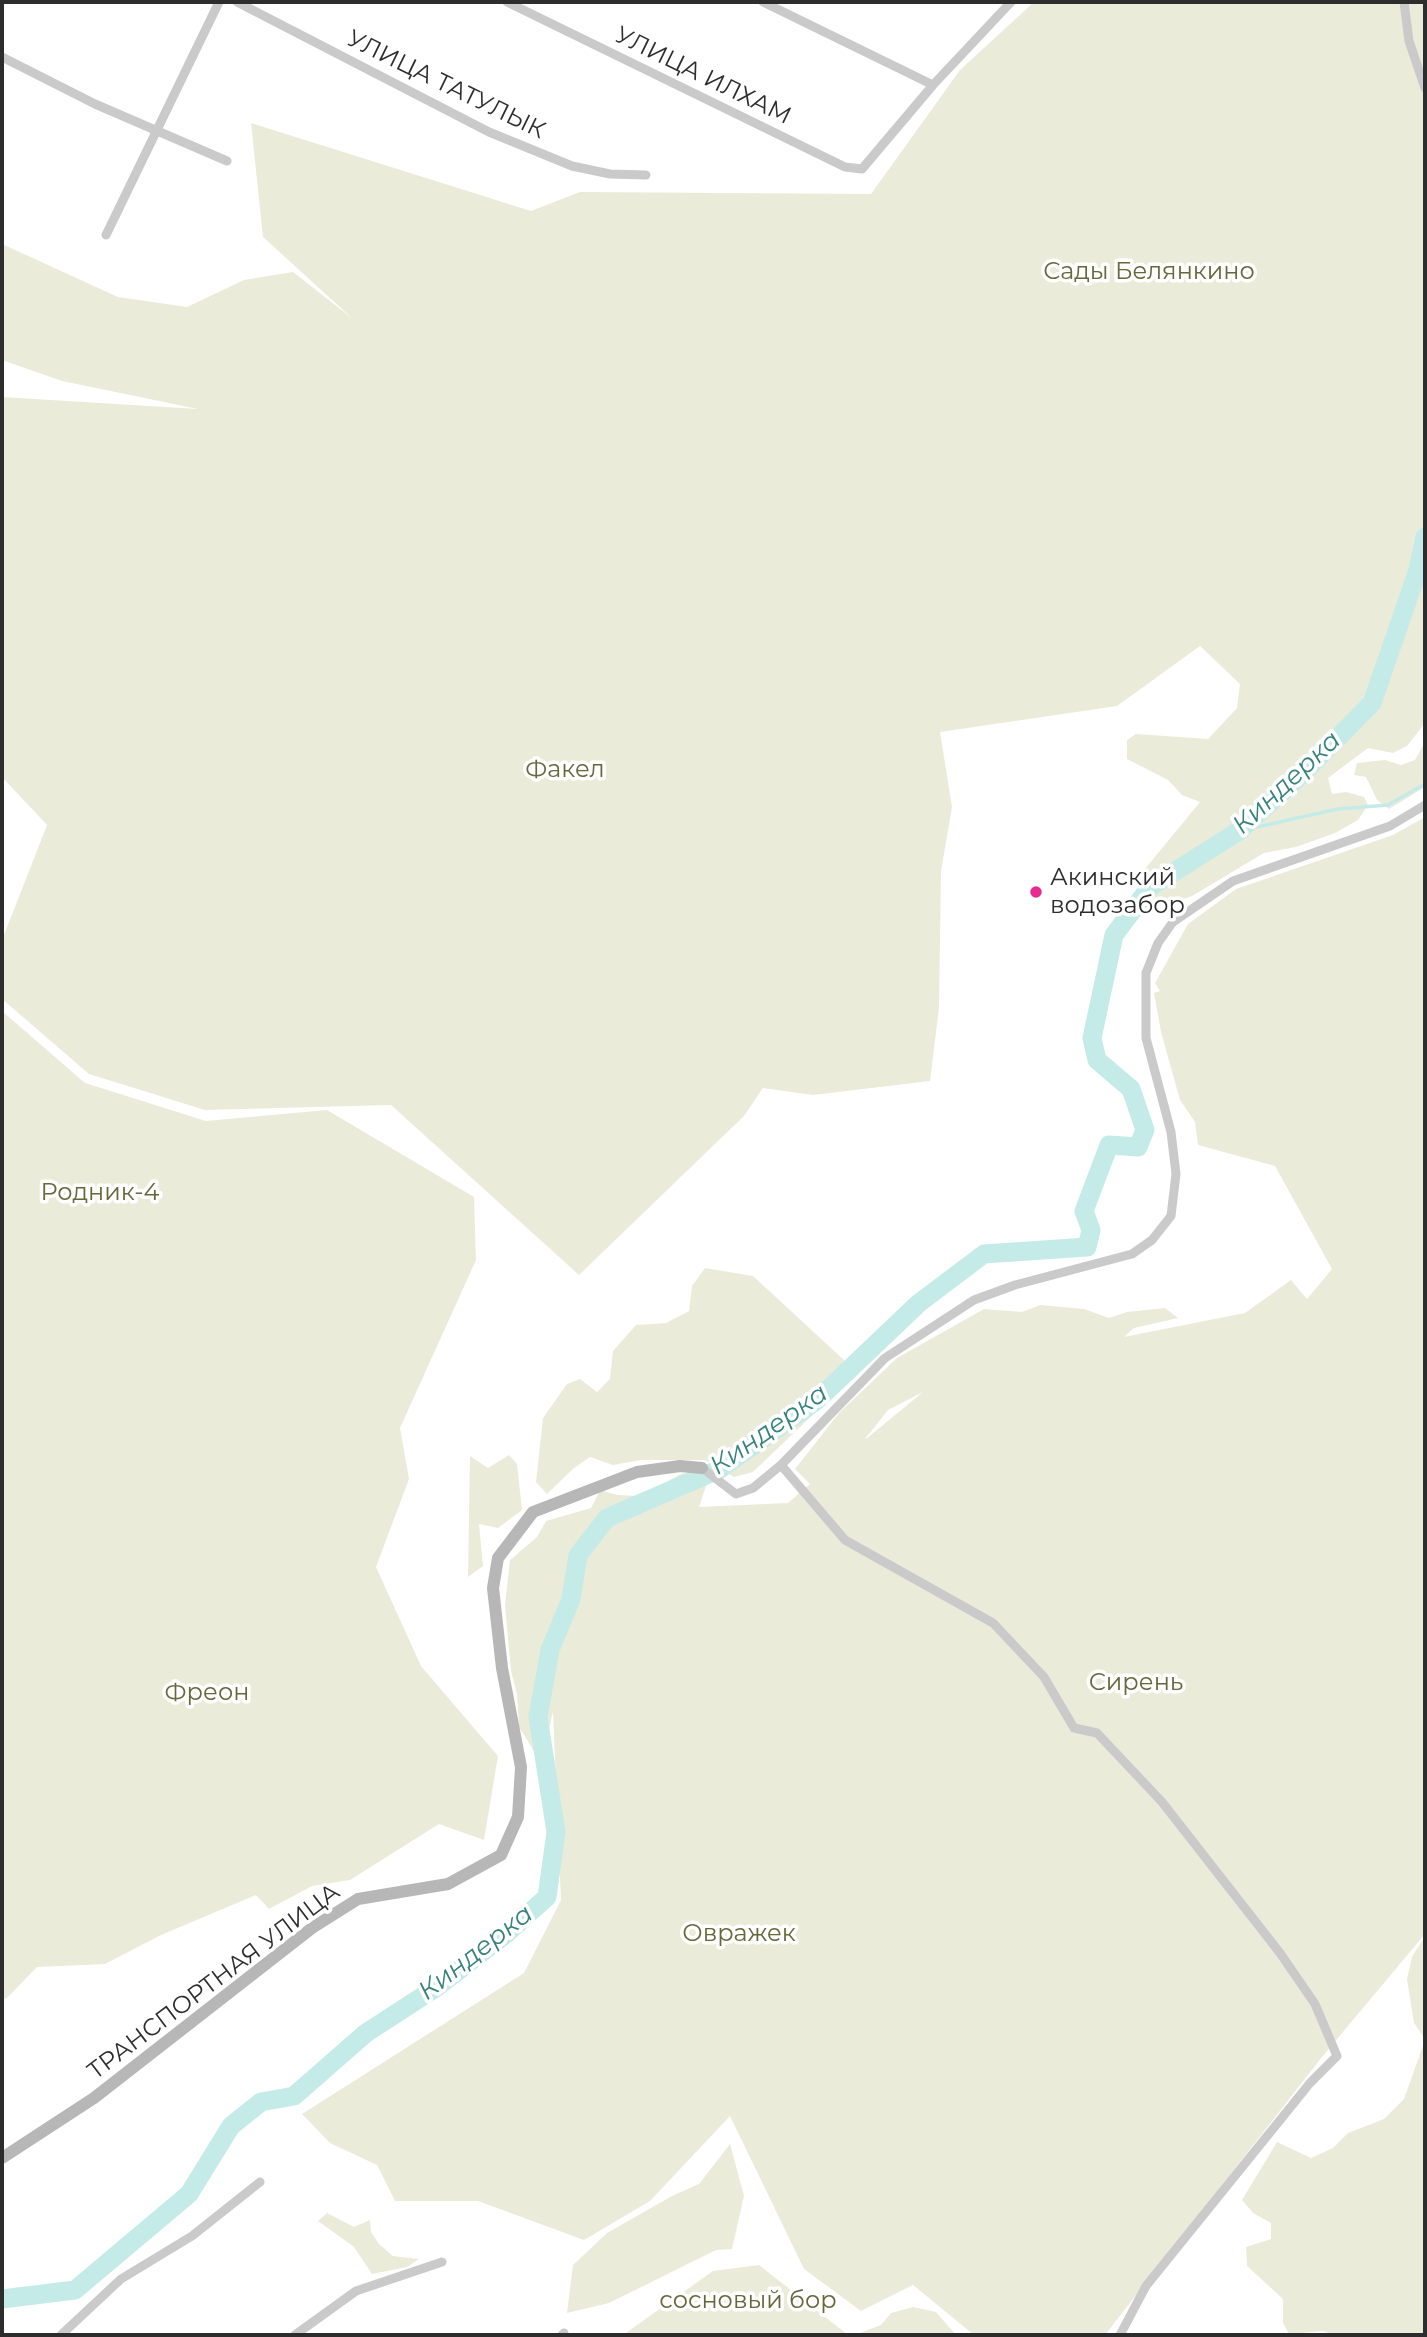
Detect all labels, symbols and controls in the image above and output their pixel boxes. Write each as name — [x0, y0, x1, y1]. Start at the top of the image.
street label: УЛИЦА ИЛХАМ — [610, 21, 796, 131]
street label: УЛИЦА ТАТУЛЫК — [342, 24, 550, 146]
park label: Сады Белянкино — [1043, 258, 1255, 286]
water label: Киндерка — [1226, 725, 1348, 841]
park label: Факел — [525, 756, 605, 784]
place label: Акинский водозабор — [1050, 864, 1185, 920]
marker: Акинский водозабор — [1028, 884, 1044, 900]
park label: Родник-4 — [41, 1179, 159, 1207]
water label: Киндерка — [704, 1378, 834, 1482]
park label: Сирень — [1089, 1669, 1183, 1697]
park label: Фреон — [165, 1679, 249, 1707]
street label: ТРАНСПОРТНАЯ УЛИЦА — [82, 1878, 346, 2086]
water label: Киндерка — [413, 1899, 539, 2007]
park label: Овражек — [682, 1920, 796, 1948]
park label: сосновый бор — [659, 2287, 837, 2315]

